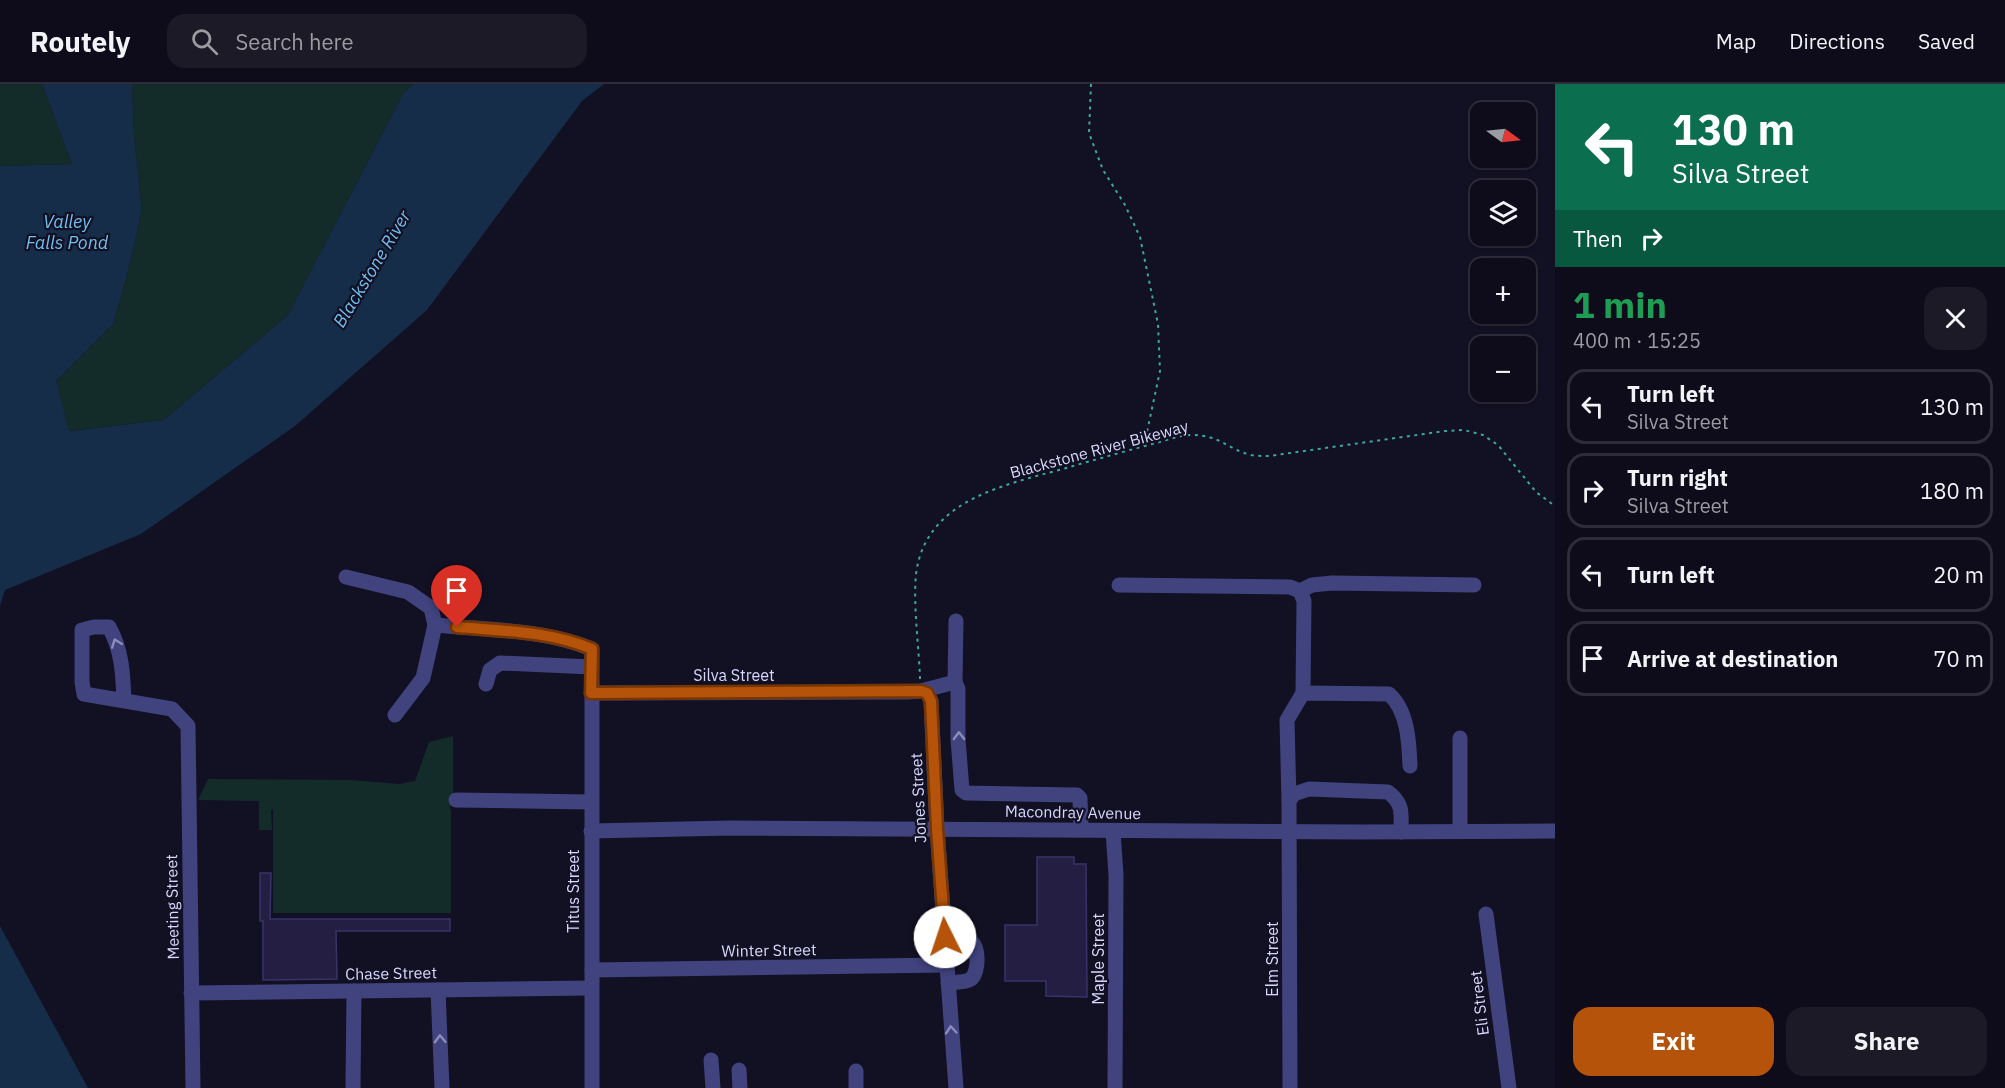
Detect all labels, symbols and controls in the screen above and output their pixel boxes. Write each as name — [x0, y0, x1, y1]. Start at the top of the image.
search box — [167, 14, 587, 68]
text: Routely — [30, 23, 131, 60]
icon: search — [188, 25, 221, 58]
text: Search here — [236, 27, 354, 56]
text: Map — [1716, 27, 1756, 55]
text: Directions — [1789, 27, 1885, 55]
text: Saved — [1918, 27, 1975, 55]
north arrow — [1470, 102, 1536, 168]
map controls — [1470, 102, 1536, 402]
text: 130 m — [1672, 102, 1795, 157]
icon: left — [1573, 108, 1651, 186]
text: Silva Street — [1672, 155, 1809, 190]
button: layers — [1470, 180, 1536, 246]
water label: Blackstone River — [328, 206, 416, 331]
water label: Valley Falls Pond — [26, 210, 109, 254]
icon: right — [1635, 222, 1668, 255]
text: Then — [1573, 224, 1623, 253]
button: + — [1470, 258, 1536, 324]
text: 1 min — [1573, 281, 1667, 328]
button: close — [1924, 287, 1987, 350]
text: 400 m · 15:25 — [1573, 327, 1701, 354]
button: − — [1470, 336, 1536, 402]
text: Turn left — [1627, 379, 1715, 408]
icon: left — [1576, 390, 1609, 423]
text: 130 m — [1920, 392, 1984, 421]
text: Silva Street — [1627, 408, 1729, 435]
street label: Blackstone River Bikeway — [1008, 416, 1190, 482]
text: Turn right — [1627, 463, 1728, 492]
icon: right — [1576, 474, 1609, 507]
text: 180 m — [1920, 476, 1984, 505]
text: Silva Street — [1627, 492, 1729, 519]
icon: left — [1576, 558, 1609, 591]
text: Turn left — [1627, 560, 1715, 589]
text: 20 m — [1933, 560, 1984, 589]
pin — [431, 565, 482, 627]
icon: arrive — [440, 574, 473, 607]
one-way arrow — [111, 638, 123, 649]
icon: arrive — [1576, 642, 1609, 675]
text: Arrive at destination — [1627, 644, 1838, 673]
text: 70 m — [1933, 644, 1984, 673]
street label: Silva Street — [693, 665, 775, 685]
one-way arrow — [952, 731, 965, 740]
street label: Jones Street — [906, 752, 930, 844]
street label: Macondray Avenue — [1005, 801, 1142, 823]
street label: Titus Street — [563, 849, 583, 933]
street label: Meeting Street — [161, 854, 183, 960]
position arrow — [913, 905, 977, 969]
street label: Maple Street — [1088, 913, 1108, 1005]
street label: Elm Street — [1262, 921, 1282, 997]
street label: Winter Street — [721, 939, 817, 961]
street label: Chase Street — [345, 962, 437, 984]
street label: Eli Street — [1465, 969, 1493, 1037]
button: Exit — [1573, 1007, 1774, 1076]
button: Share — [1786, 1007, 1987, 1076]
one-way arrow — [945, 1025, 958, 1034]
one-way arrow — [433, 1035, 446, 1044]

